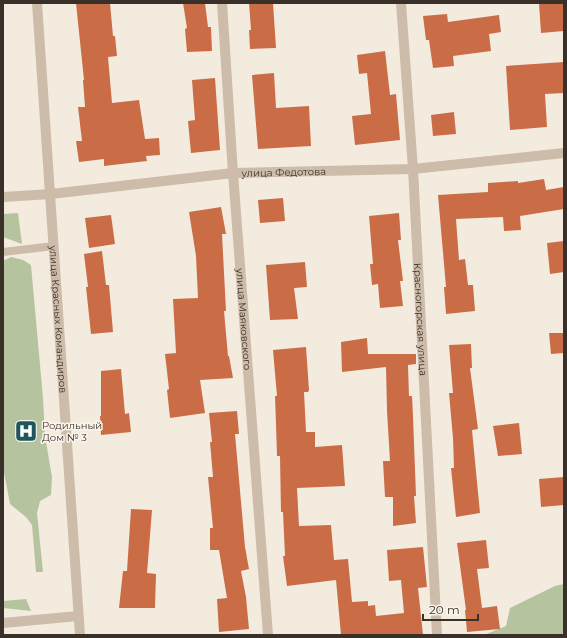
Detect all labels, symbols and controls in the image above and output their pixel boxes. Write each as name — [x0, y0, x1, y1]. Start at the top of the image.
street label: улица Федотова — [240, 164, 326, 179]
street label: улица Красных Командиров — [47, 244, 70, 394]
street label: Красногорская улица — [411, 262, 430, 376]
street label: улица Маяковского — [234, 267, 254, 371]
hospital icon: Родильный Дом № 3 — [13, 418, 39, 444]
place label: Родильный Дом № 3 — [42, 419, 102, 444]
scale bar — [423, 596, 478, 622]
text: 20 m — [429, 602, 460, 617]

